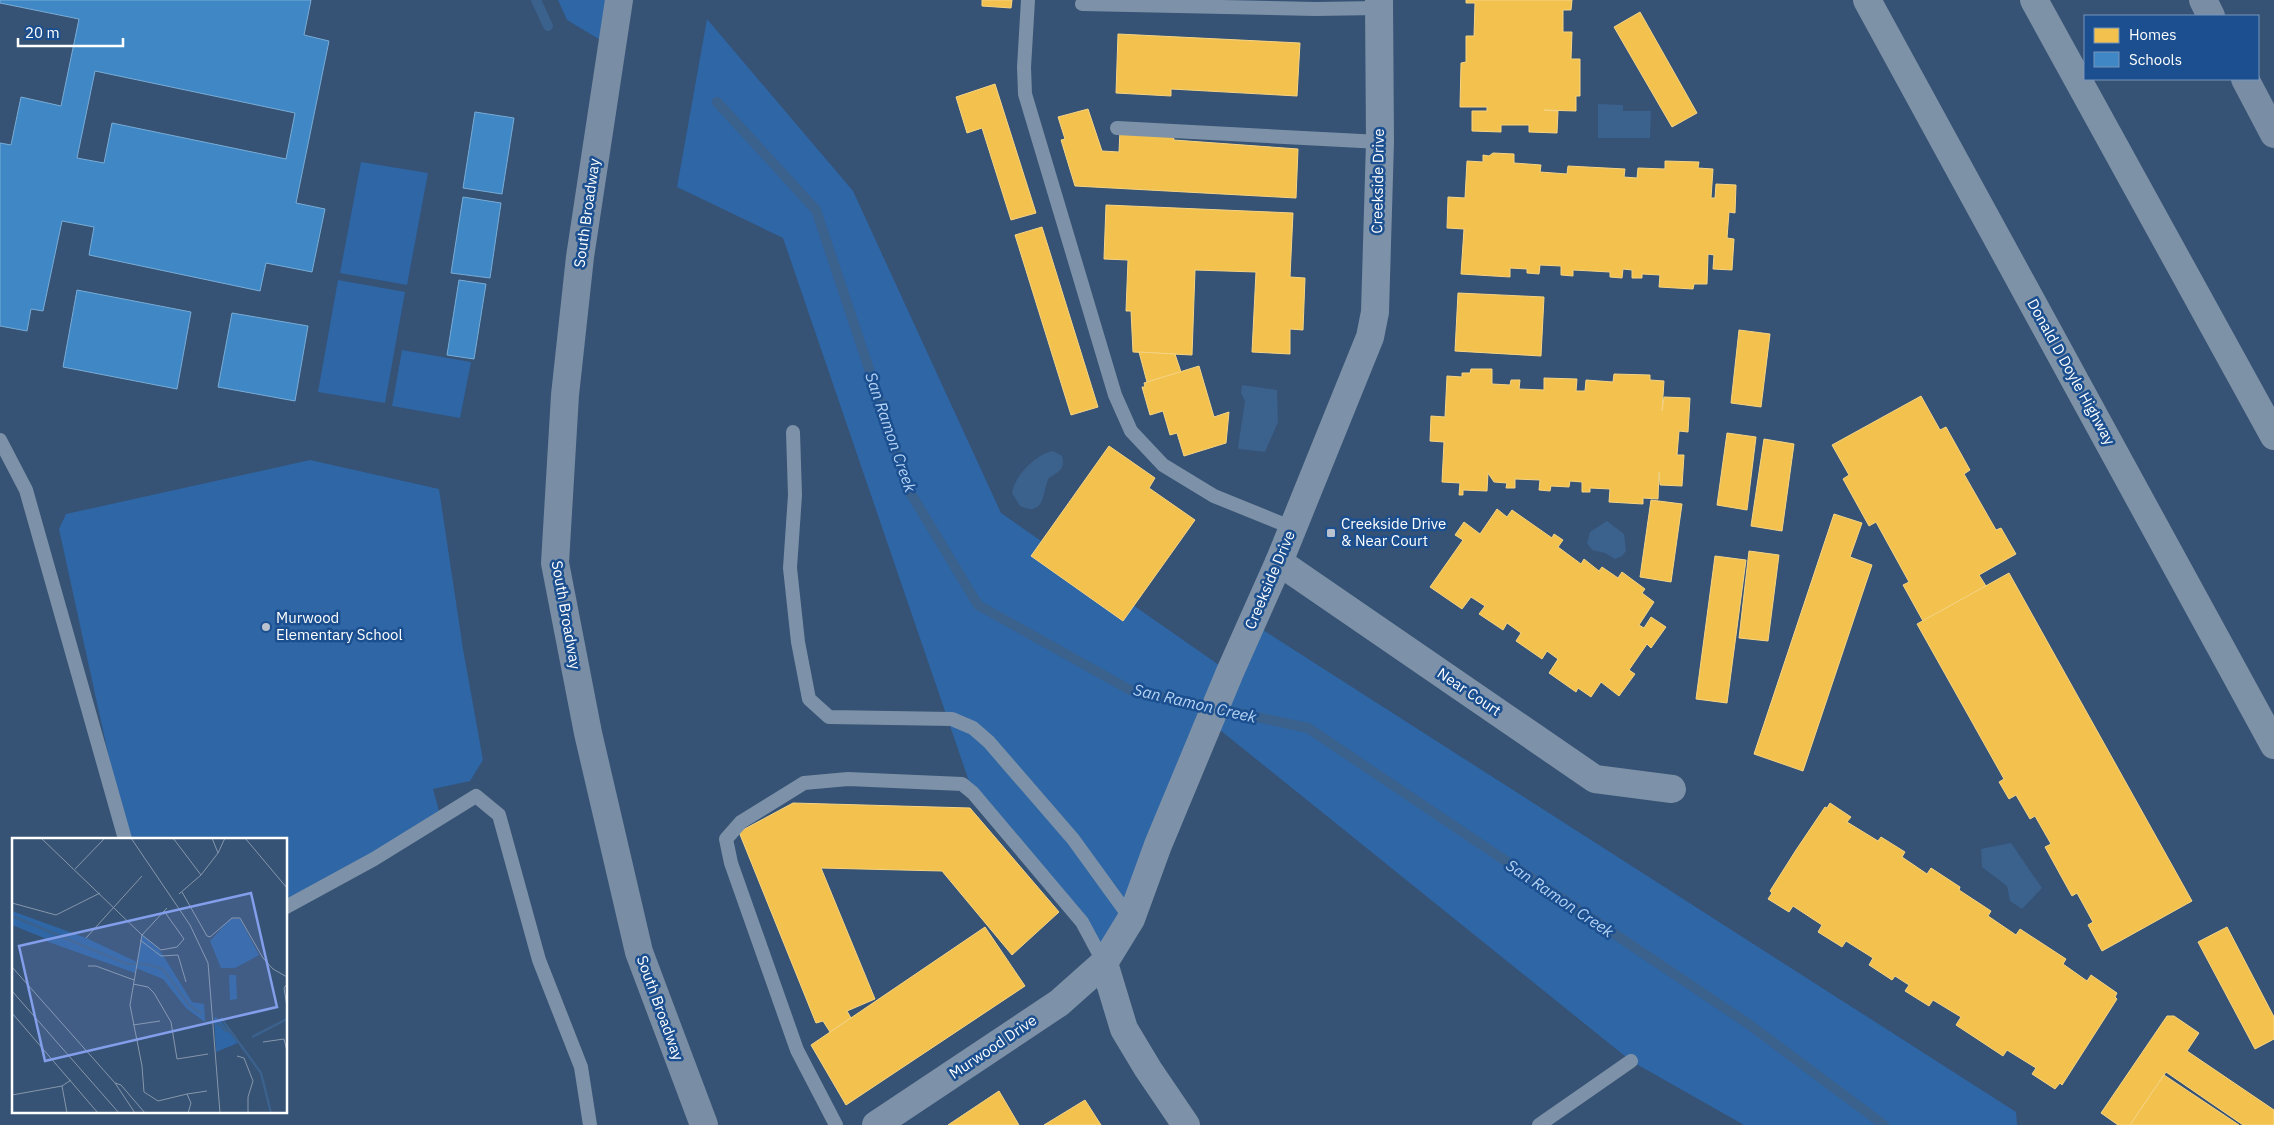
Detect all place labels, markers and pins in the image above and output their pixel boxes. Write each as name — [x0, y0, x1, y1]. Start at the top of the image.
place label: Creekside Drive & Near Court — [1341, 514, 1446, 550]
marker: Creekside Drive & Near Court — [1325, 527, 1337, 539]
place label: Murwood Elementary School — [276, 608, 403, 644]
marker: Murwood Elementary School — [260, 621, 272, 633]

